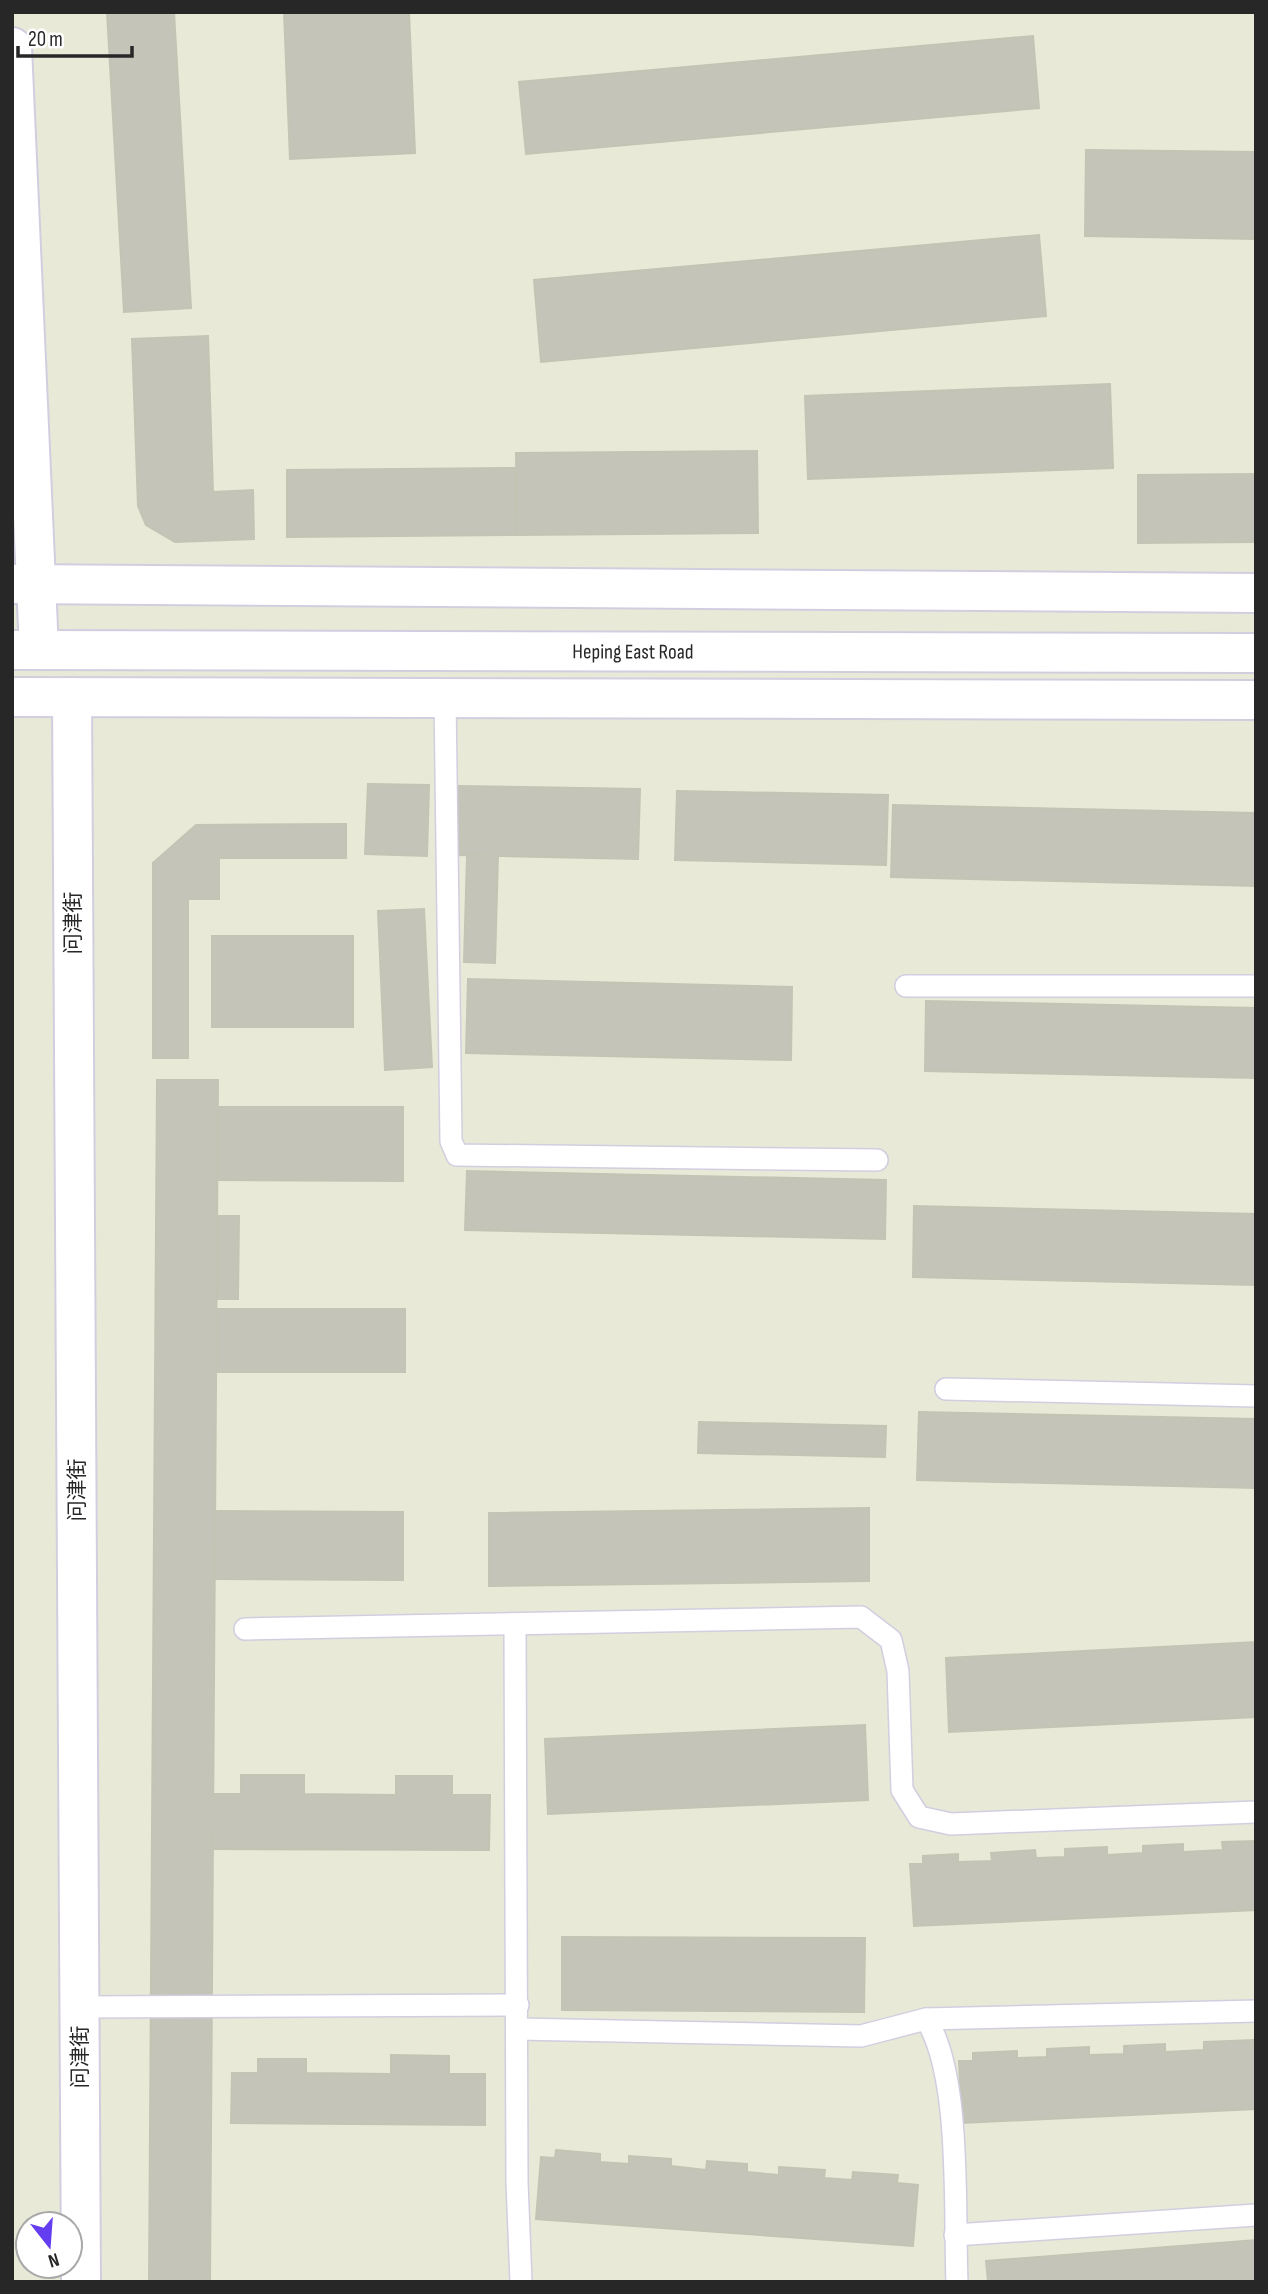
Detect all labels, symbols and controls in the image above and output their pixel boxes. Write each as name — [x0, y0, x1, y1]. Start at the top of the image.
scale bar — [18, 14, 131, 58]
text: 20 m — [28, 27, 63, 52]
street label: Heping East Road — [572, 639, 694, 664]
street label: 问津街 — [61, 892, 86, 955]
street label: 问津街 — [65, 1459, 90, 1522]
street label: 问津街 — [68, 2026, 93, 2089]
north arrow — [14, 2210, 84, 2280]
text: N — [45, 2247, 62, 2272]

